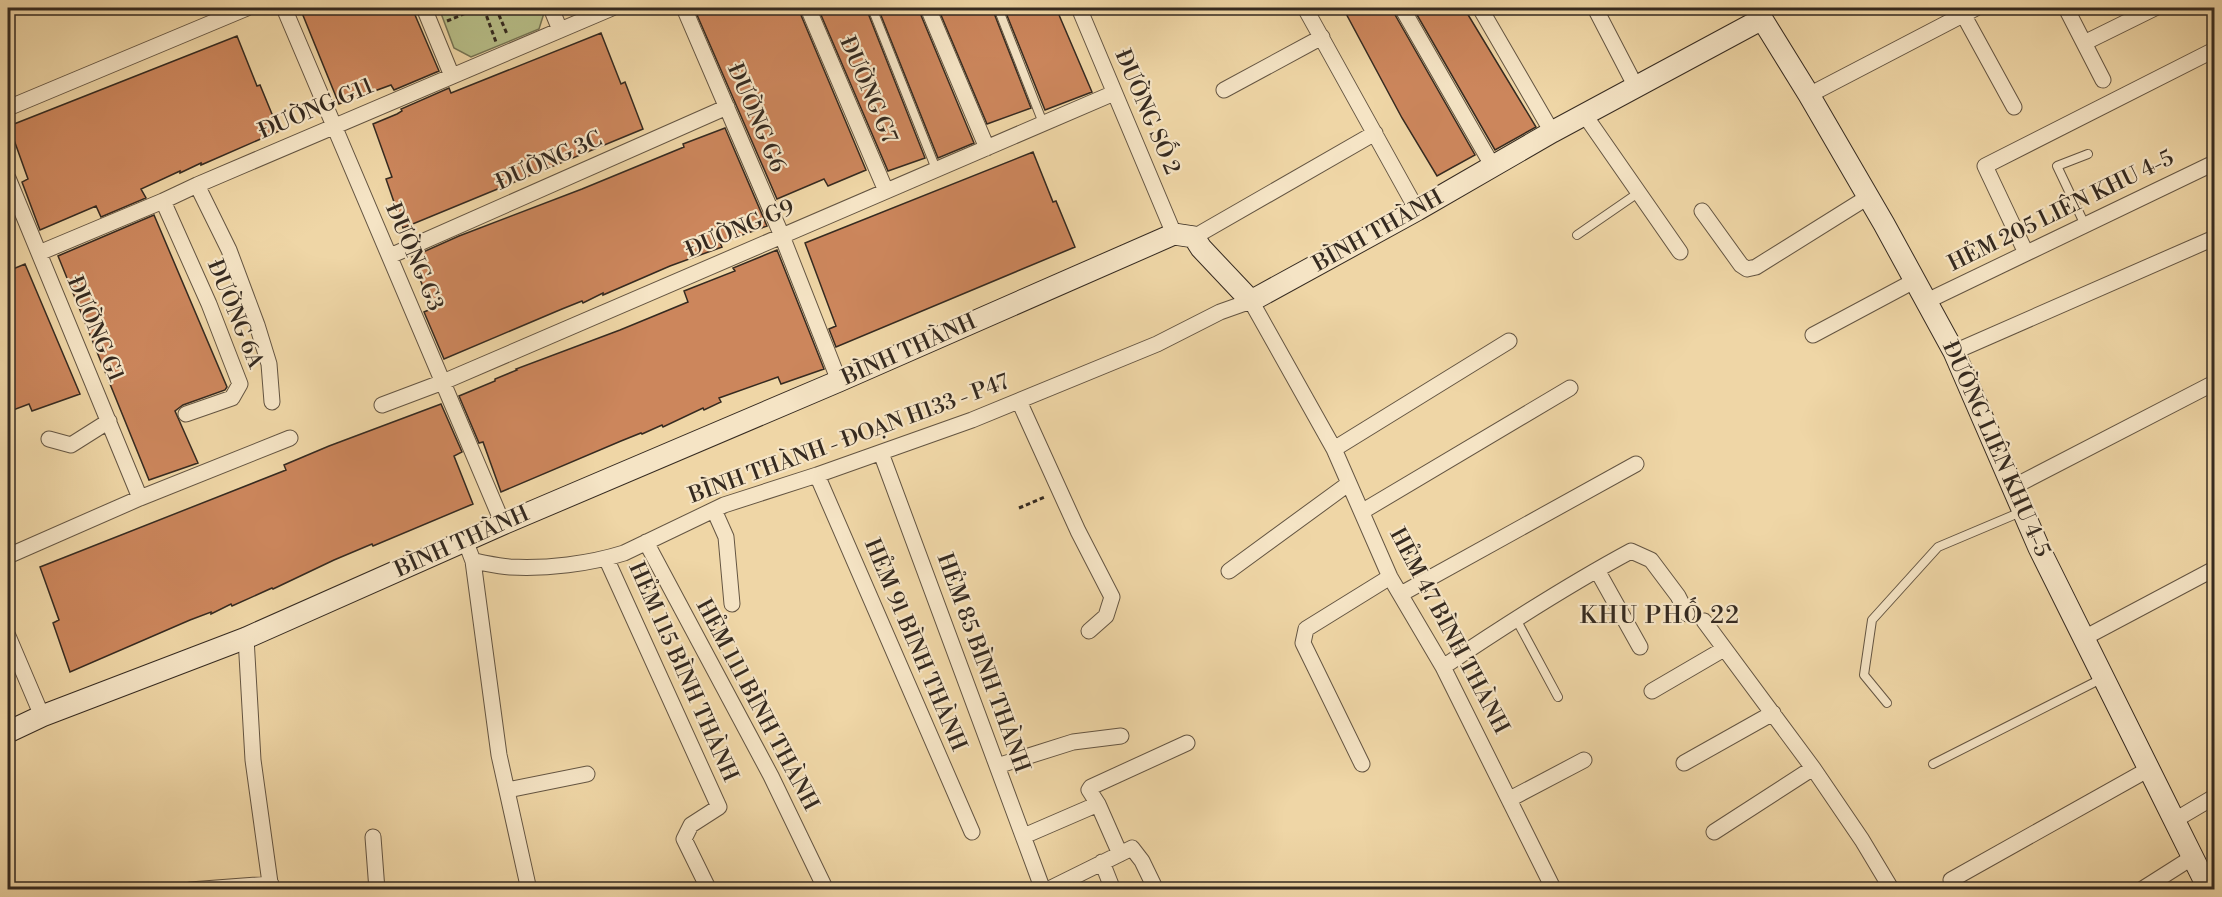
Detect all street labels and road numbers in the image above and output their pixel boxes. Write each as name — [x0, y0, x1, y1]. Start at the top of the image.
street label: ĐƯỜNG G7 — [833, 32, 904, 148]
street label: ĐƯỜNG SỐ 2 — [1109, 44, 1189, 179]
street label: ĐƯỜNG G6 — [721, 59, 793, 177]
street label: ĐƯỜNG G11 — [254, 71, 378, 145]
street label: ĐƯỜNG 3C — [491, 124, 606, 196]
street label: HẺM 205 LIÊN KHU 4-5 — [1943, 144, 2178, 277]
street label: BÌNH THÀNH — [1307, 183, 1448, 278]
street label: ĐƯỜNG G9 — [681, 192, 799, 264]
street label: ĐƯỜNG G3 — [379, 198, 451, 315]
street label: ĐƯỜNG 6A — [201, 255, 271, 373]
street label: ĐƯỜNG G1 — [61, 271, 131, 386]
street label: BÌNH THÀNH — [836, 307, 981, 392]
street label: ĐƯỜNG LIÊN KHU 4-5 — [1936, 336, 2058, 561]
street label: BÌNH THÀNH - ĐOẠN H133 - P47 — [684, 367, 1013, 510]
street label: BÌNH THÀNH — [389, 499, 534, 584]
street label: HẺM 47 BÌNH THÀNH — [1383, 523, 1516, 739]
street label: HẺM 91 BÌNH THÀNH — [858, 534, 973, 756]
street label: HẺM 85 BÌNH THÀNH — [931, 549, 1036, 777]
street label: HẺM 115 BÌNH THÀNH — [622, 558, 745, 786]
street label: HẺM 111 BÌNH THÀNH — [690, 594, 825, 816]

